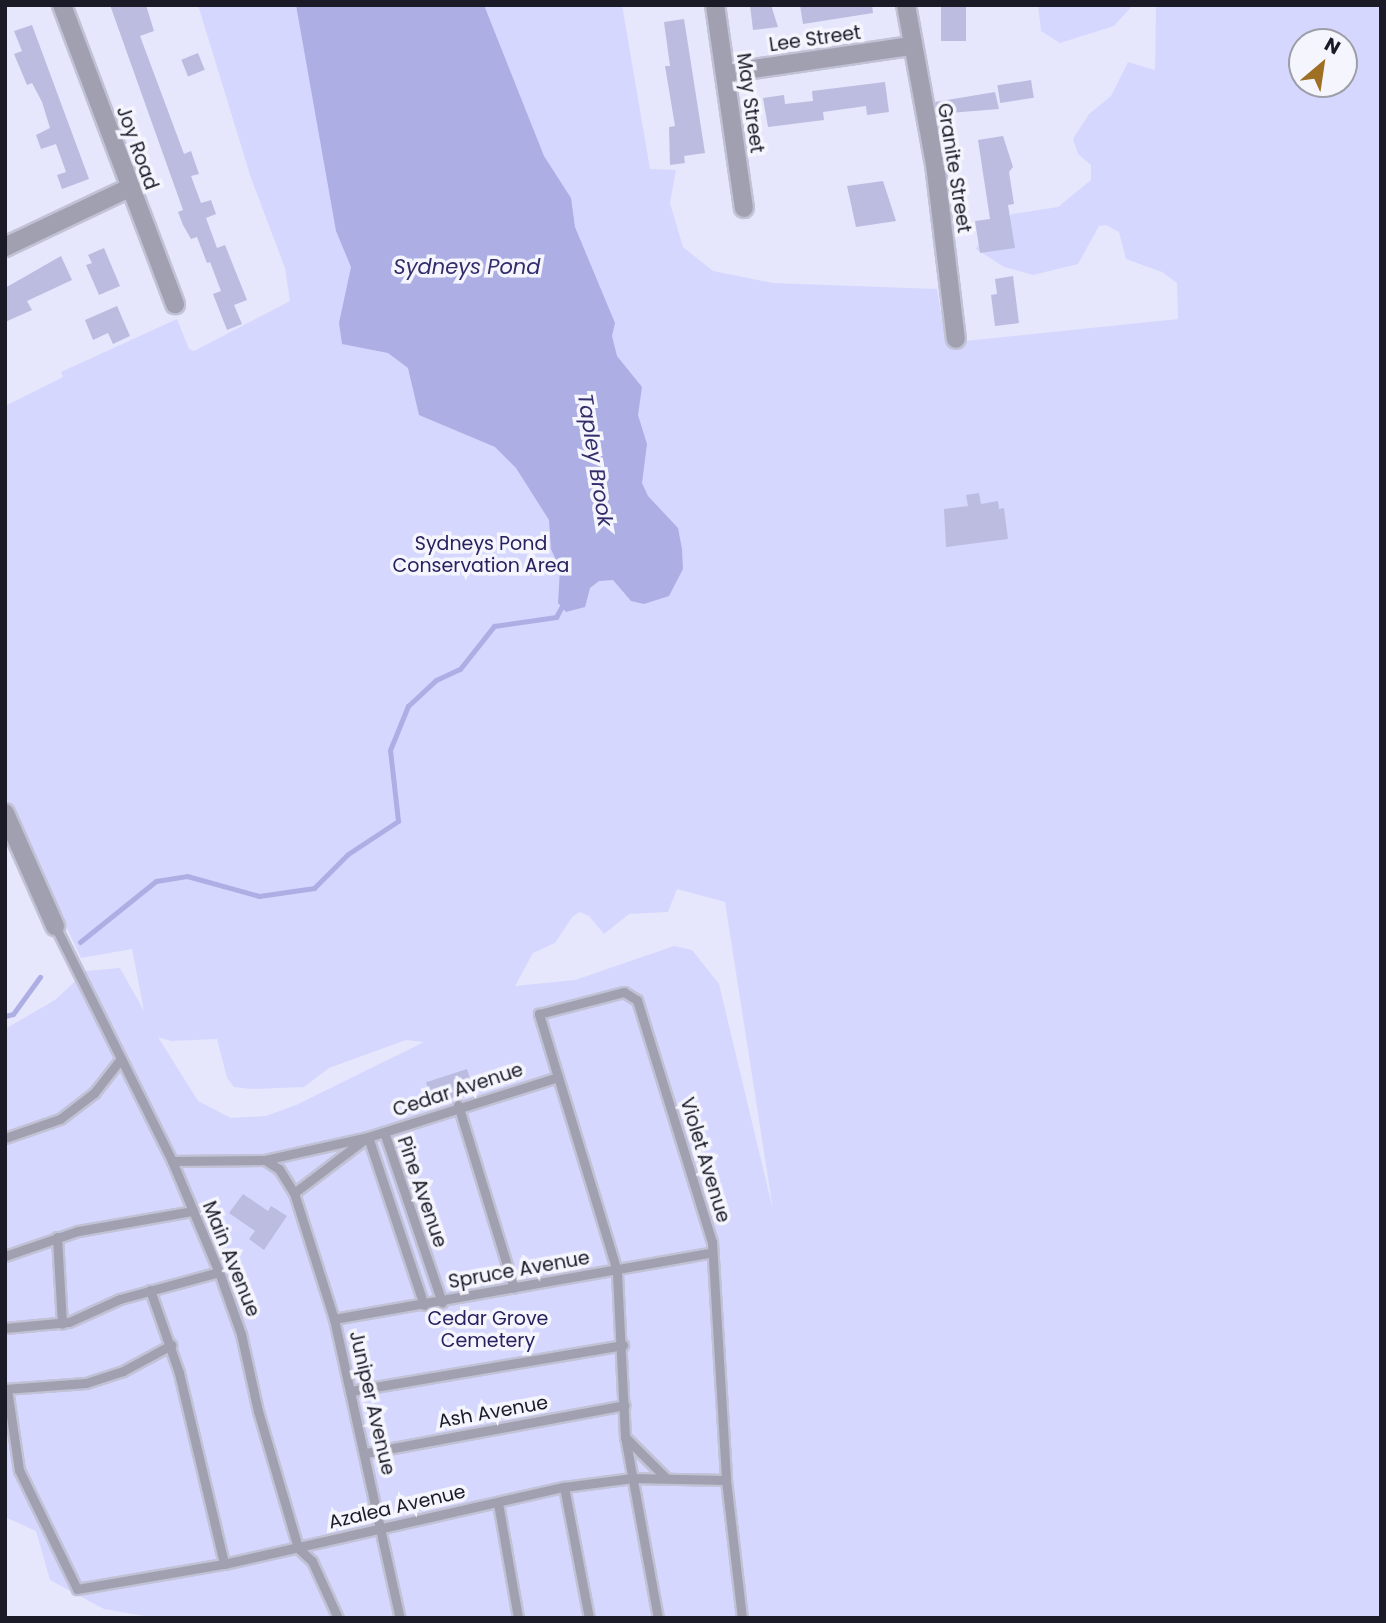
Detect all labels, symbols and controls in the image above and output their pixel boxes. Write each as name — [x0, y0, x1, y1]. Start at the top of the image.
street label: Lee Street — [768, 21, 862, 57]
north arrow — [1288, 28, 1358, 98]
text: N — [1320, 31, 1345, 61]
street label: May Street — [732, 52, 768, 154]
street label: Granite Street — [932, 102, 976, 234]
street label: Joy Road — [111, 103, 163, 193]
water label: Sydneys Pond — [394, 254, 540, 280]
water label: Tapley Brook — [572, 392, 618, 528]
park label: Sydneys Pond Conservation Area — [393, 533, 569, 577]
street label: Cedar Avenue — [390, 1058, 526, 1122]
street label: Violet Avenue — [675, 1095, 735, 1225]
street label: Pine Avenue — [392, 1133, 452, 1251]
street label: Main Avenue — [197, 1198, 265, 1320]
street label: Spruce Avenue — [447, 1246, 591, 1294]
park label: Cedar Grove Cemetery — [428, 1308, 548, 1352]
street label: Juniper Avenue — [344, 1329, 400, 1477]
street label: Ash Avenue — [436, 1391, 550, 1433]
street label: Azalea Avenue — [326, 1480, 468, 1534]

